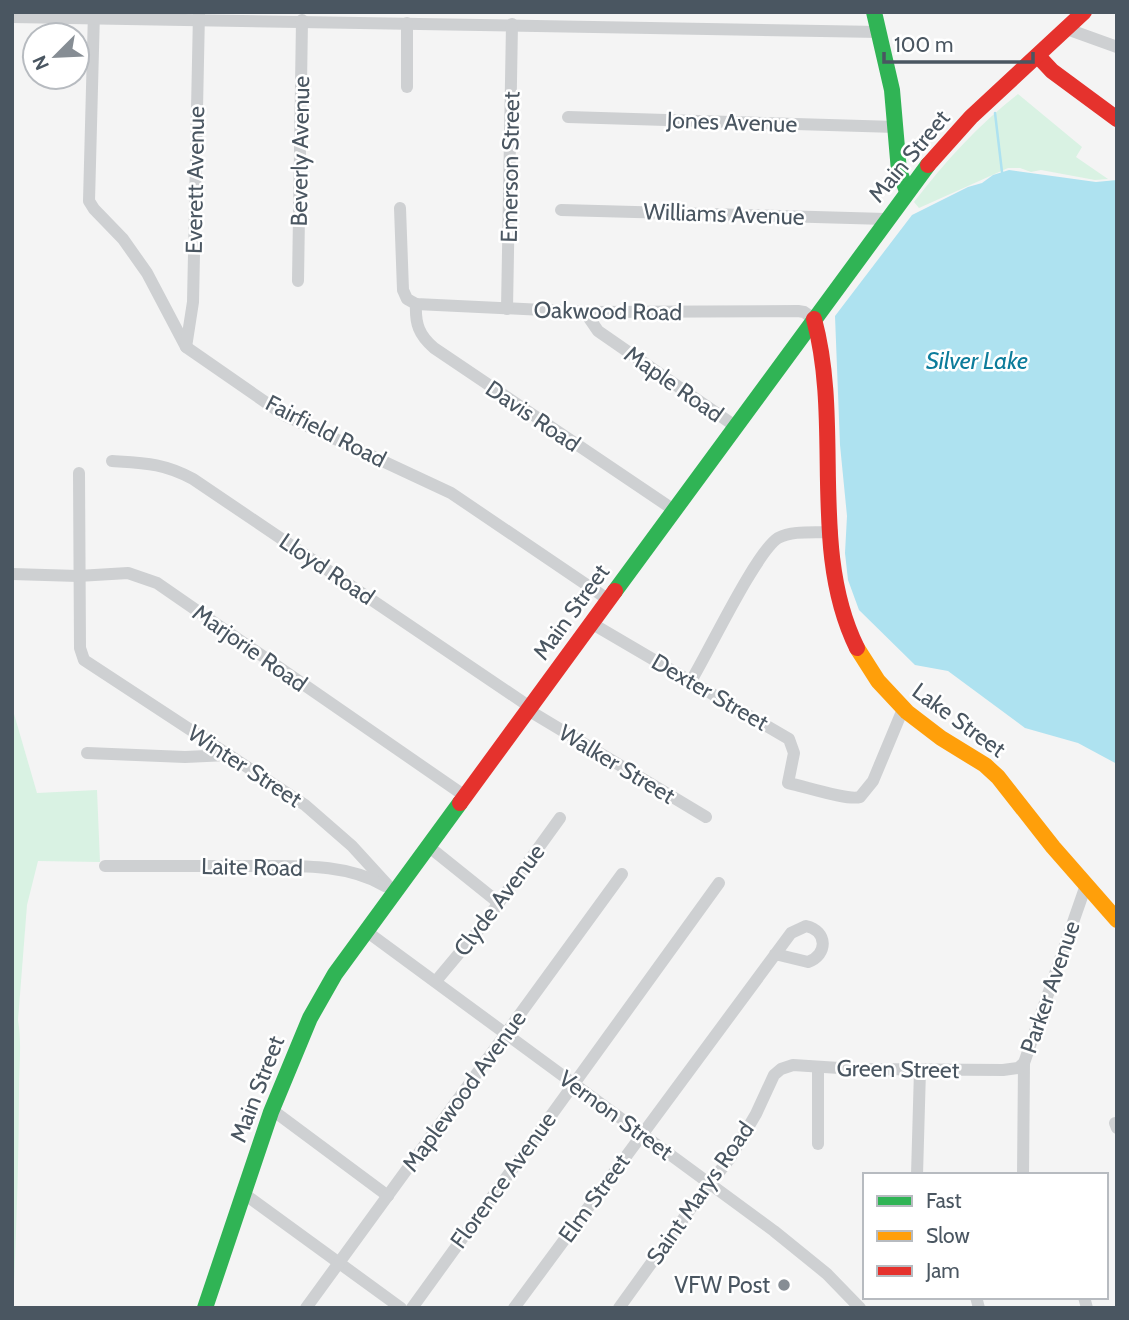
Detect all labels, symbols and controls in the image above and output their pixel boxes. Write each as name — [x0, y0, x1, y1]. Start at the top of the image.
north arrow — [21, 21, 91, 91]
scale bar — [884, 21, 1033, 65]
text: 100 m — [894, 32, 953, 57]
text: N — [28, 52, 54, 74]
street label: Beverly Avenue — [285, 75, 315, 227]
street label: Emerson Street — [495, 91, 525, 243]
street label: Main Street — [862, 104, 956, 208]
street label: Everett Avenue — [180, 106, 210, 254]
street label: Jones Avenue — [665, 106, 798, 138]
street label: Williams Avenue — [643, 197, 805, 231]
street label: Oakwood Road — [533, 296, 683, 326]
street label: Maple Road — [619, 340, 729, 428]
water label: Silver Lake — [926, 346, 1028, 375]
street label: Davis Road — [480, 374, 586, 458]
street label: Fairfield Road — [261, 389, 391, 473]
street label: Lloyd Road — [274, 527, 380, 611]
street label: Main Street — [527, 558, 615, 665]
street label: Marjorie Road — [187, 598, 313, 698]
street label: Dexter Street — [647, 647, 774, 737]
street label: Lake Street — [907, 677, 1011, 763]
street label: Walker Street — [554, 718, 680, 810]
street label: Winter Street — [183, 719, 307, 813]
street label: Clyde Avenue — [448, 838, 550, 962]
street label: Laite Road — [201, 852, 303, 882]
street label: Parker Avenue — [1014, 917, 1086, 1057]
street label: Maplewood Avenue — [396, 1005, 532, 1177]
street label: Main Street — [224, 1032, 290, 1146]
street label: Green Street — [836, 1054, 960, 1084]
street label: Vernon Street — [553, 1064, 679, 1166]
street label: Florence Avenue — [444, 1106, 562, 1254]
street label: Saint Marys Road — [640, 1116, 760, 1270]
street label: Elm Street — [553, 1148, 636, 1248]
legend — [863, 1173, 1108, 1299]
text: Fast — [926, 1188, 962, 1213]
text: Slow — [926, 1223, 970, 1248]
text: Jam — [925, 1258, 960, 1283]
place label: VFW Post — [674, 1271, 770, 1299]
marker: VFW Post — [776, 1277, 792, 1293]

